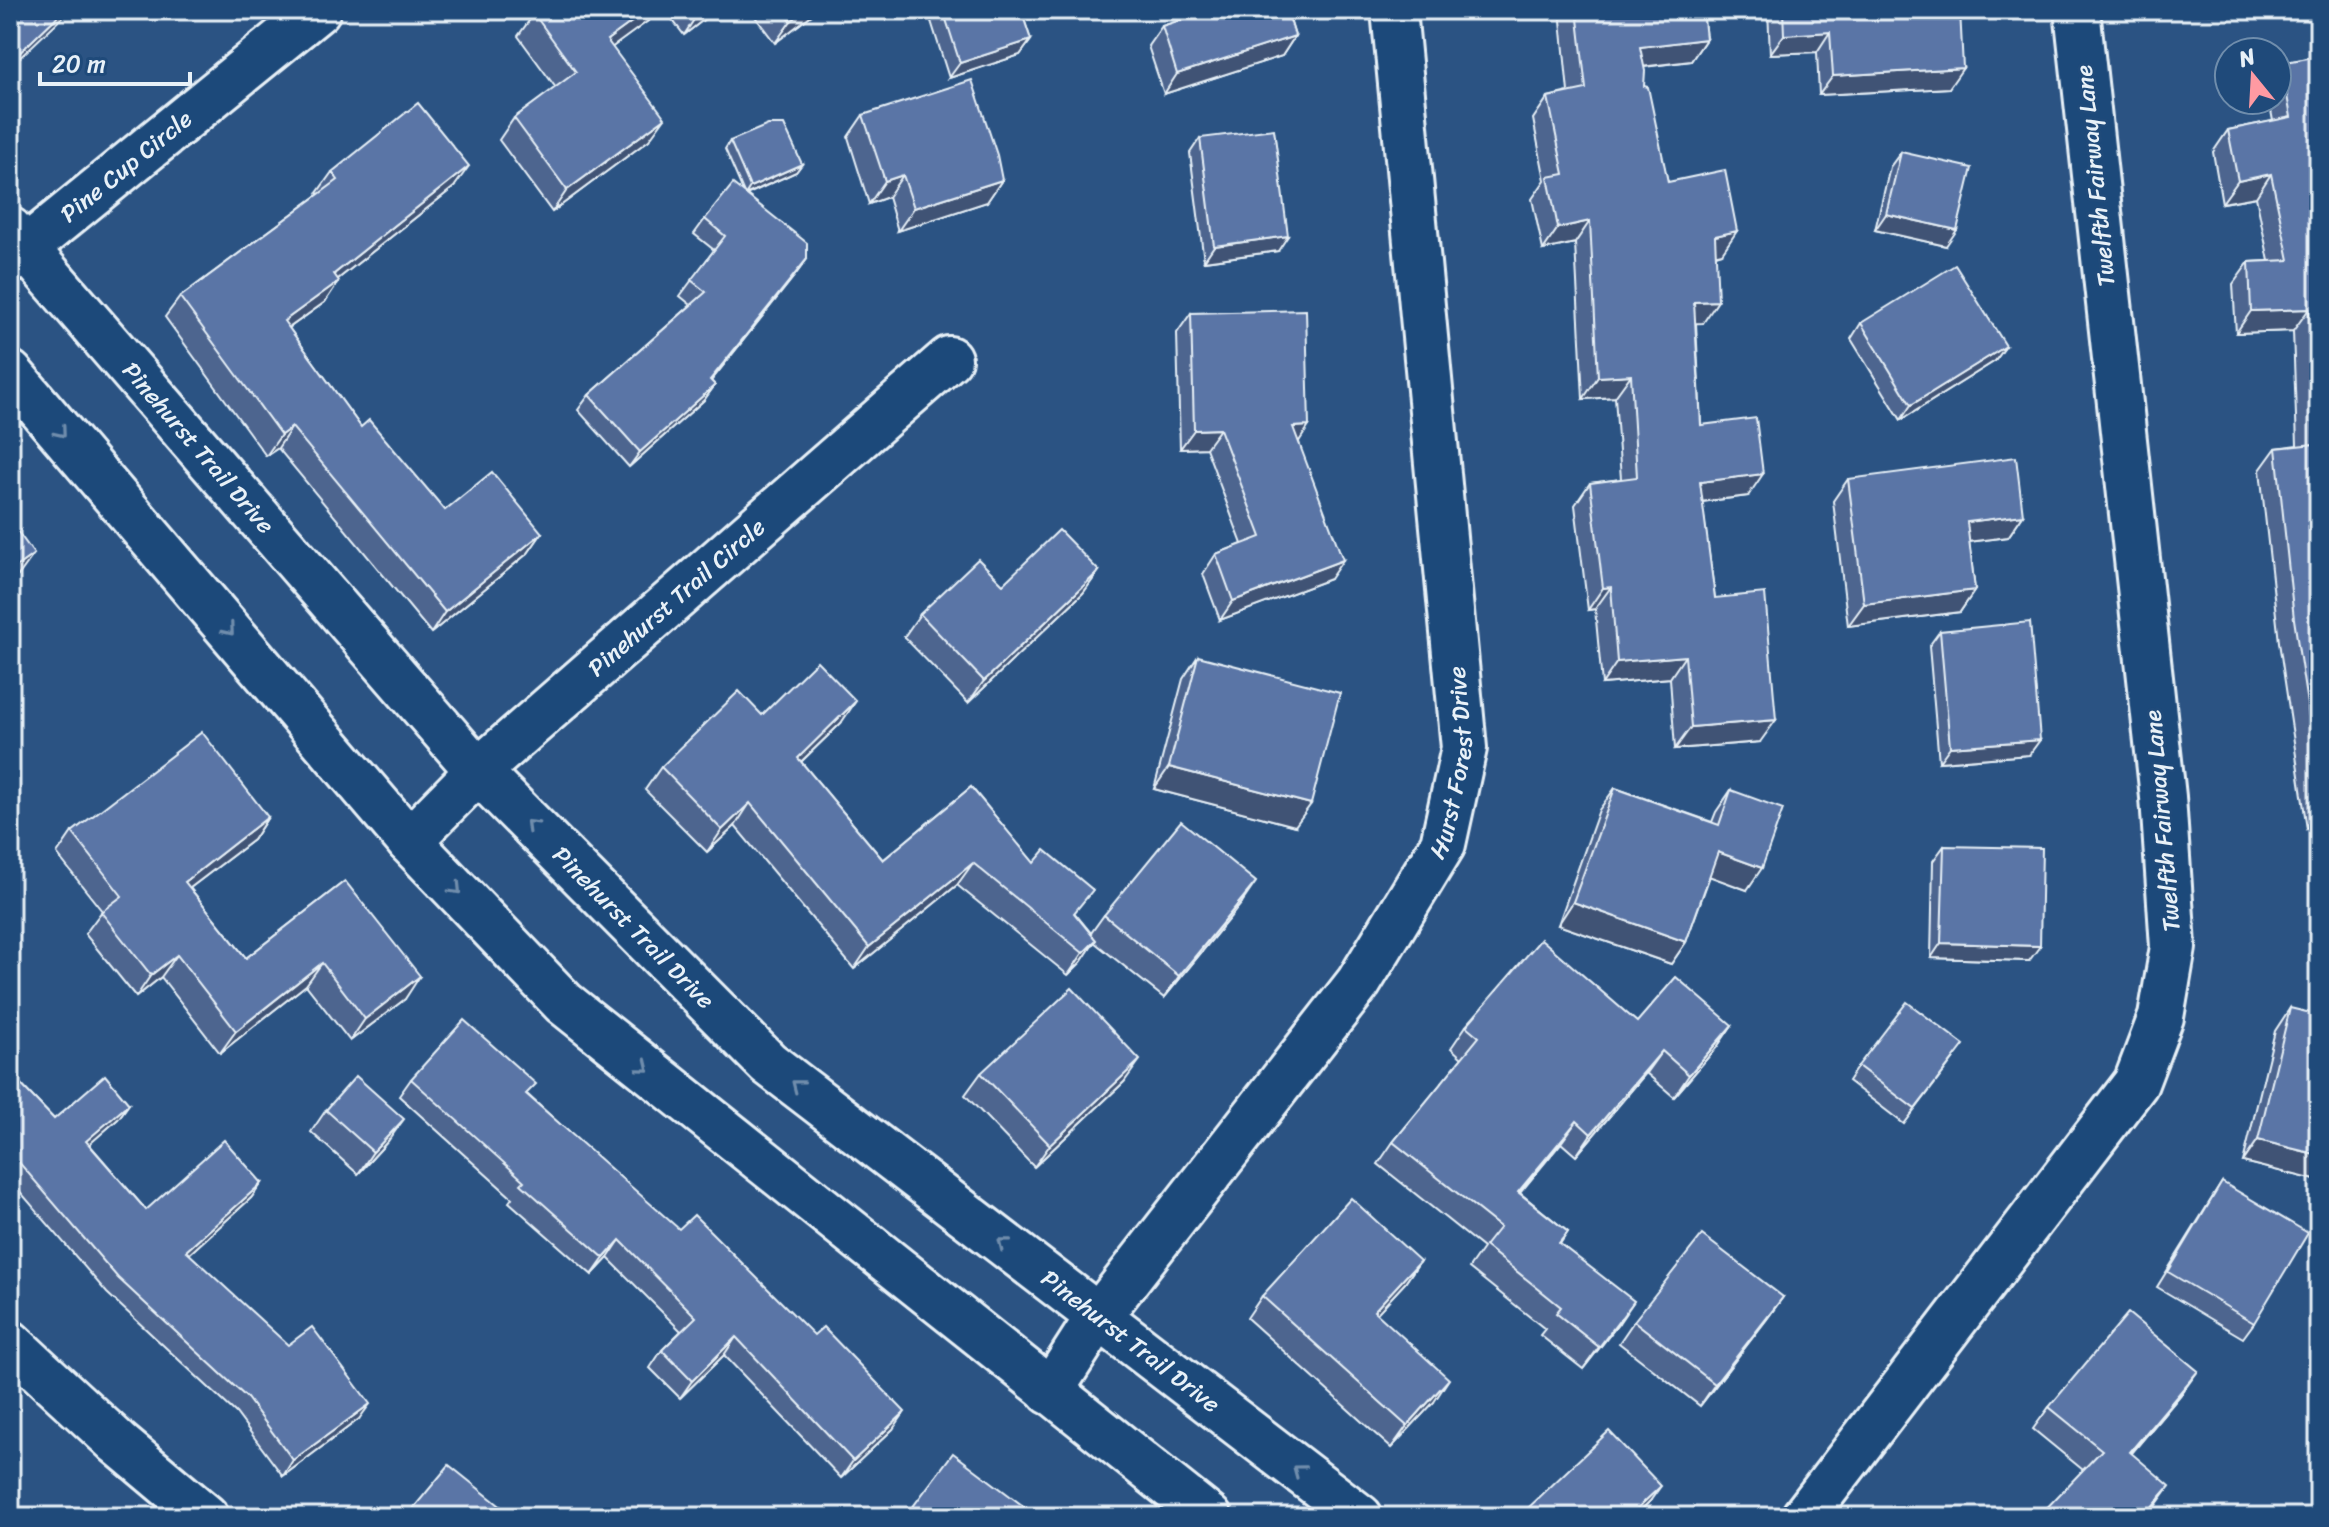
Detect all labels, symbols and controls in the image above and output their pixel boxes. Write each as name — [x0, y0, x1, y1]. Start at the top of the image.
scale bar — [40, 36, 190, 86]
north arrow — [2213, 36, 2293, 116]
text: N — [2233, 36, 2261, 79]
text: 20 m — [52, 43, 106, 85]
street label: Twelfth Fairway Lane — [2062, 63, 2128, 289]
street label: Pine Cup Circle — [50, 99, 202, 234]
street label: Pinehurst Trail Drive — [111, 352, 285, 544]
one-way arrow — [51, 423, 66, 438]
street label: Pinehurst Trail Circle — [578, 507, 775, 687]
one-way arrow — [220, 621, 234, 635]
street label: Hurst Forest Drive — [1417, 665, 1485, 867]
street label: Twelfth Fairway Lane — [2131, 708, 2193, 934]
one-way arrow — [526, 820, 540, 834]
street label: Pinehurst Trail Drive — [542, 836, 725, 1020]
one-way arrow — [446, 880, 461, 894]
one-way arrow — [635, 1057, 649, 1072]
one-way arrow — [791, 1080, 805, 1094]
one-way arrow — [997, 1239, 1012, 1253]
street label: Pinehurst Trail Drive — [1032, 1258, 1230, 1424]
one-way arrow — [1292, 1465, 1307, 1479]

